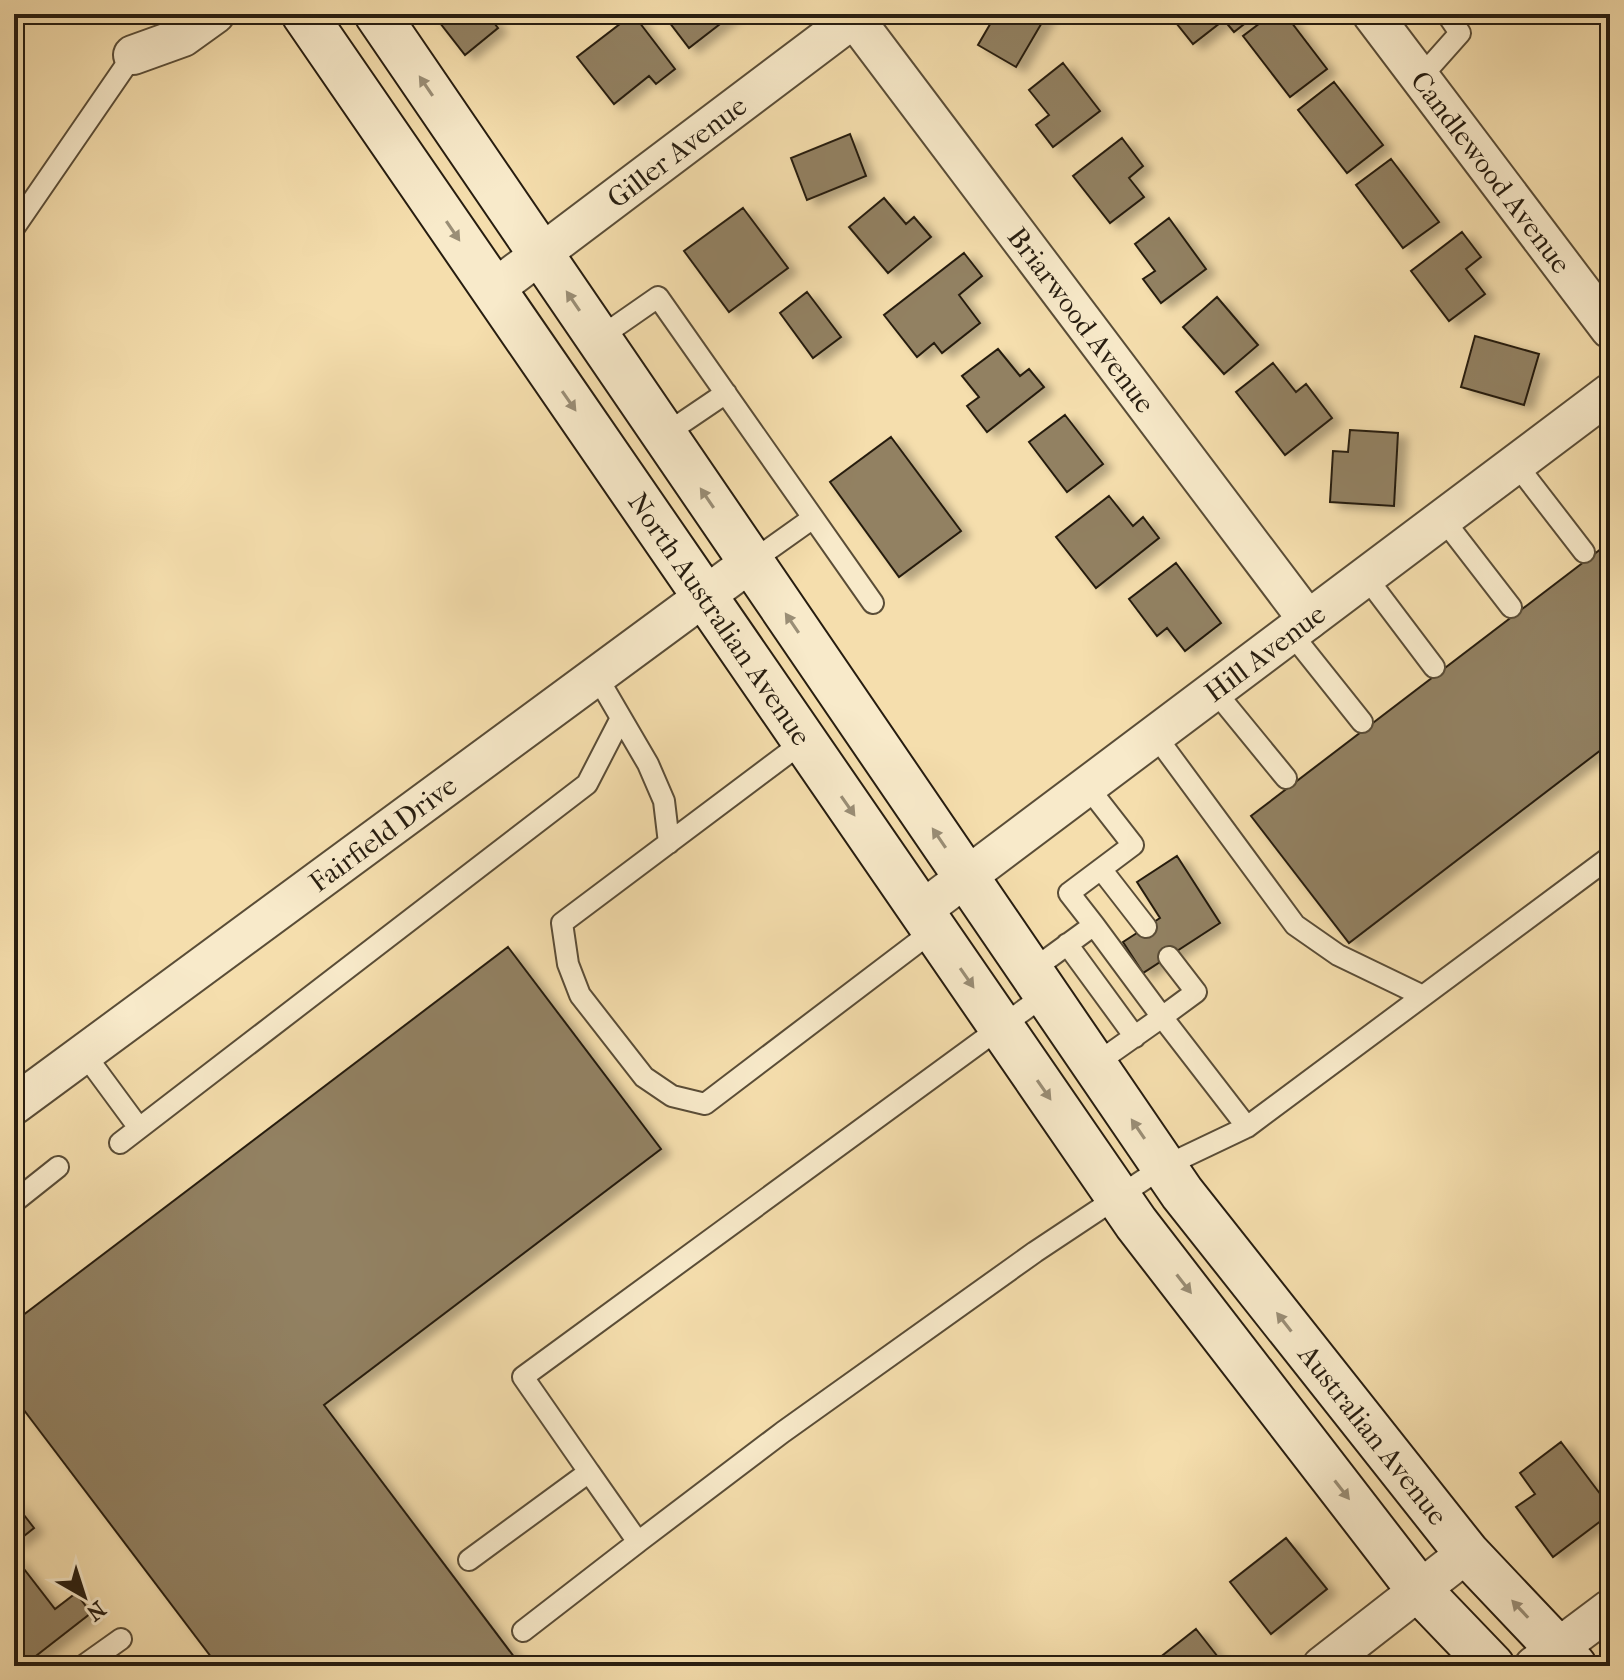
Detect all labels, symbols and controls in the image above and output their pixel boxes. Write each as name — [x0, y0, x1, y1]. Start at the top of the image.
street label: Candlewood Avenue — [1404, 64, 1578, 280]
one-way arrow — [419, 76, 434, 97]
street label: Giller Avenue — [601, 88, 753, 215]
one-way arrow — [445, 220, 460, 242]
street label: Briarwood Avenue — [1001, 221, 1162, 419]
one-way arrow — [566, 290, 581, 311]
one-way arrow — [561, 390, 576, 411]
street label: North Australian Avenue — [622, 486, 819, 751]
one-way arrow — [700, 488, 715, 509]
street label: Hill Avenue — [1198, 597, 1332, 709]
one-way arrow — [785, 612, 800, 633]
street label: Fairfield Drive — [303, 768, 463, 898]
one-way arrow — [840, 796, 855, 817]
one-way arrow — [932, 827, 947, 848]
one-way arrow — [959, 967, 974, 988]
one-way arrow — [1036, 1080, 1051, 1101]
one-way arrow — [1131, 1119, 1146, 1140]
one-way arrow — [1175, 1274, 1191, 1295]
one-way arrow — [1276, 1312, 1293, 1332]
street label: Australian Avenue — [1291, 1337, 1455, 1532]
one-way arrow — [1334, 1480, 1350, 1501]
north arrow — [44, 1556, 124, 1636]
text: N — [81, 1595, 111, 1626]
one-way arrow — [1512, 1600, 1530, 1619]

